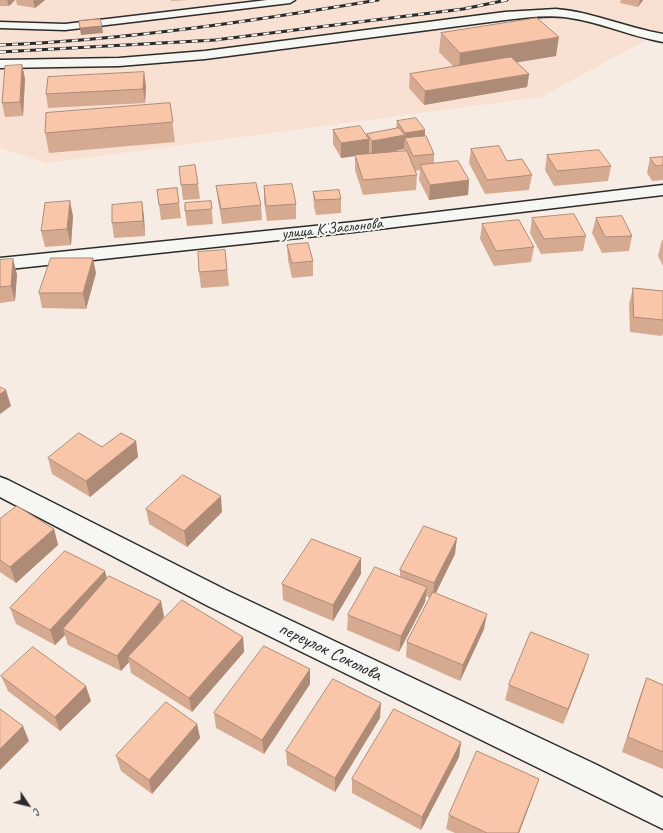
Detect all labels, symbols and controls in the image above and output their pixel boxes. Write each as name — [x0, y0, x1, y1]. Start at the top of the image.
street label: улица К.Заслонова — [281, 214, 383, 244]
street label: переулок Соколова — [275, 617, 385, 687]
north arrow — [8, 785, 48, 825]
text: С — [31, 806, 45, 818]

